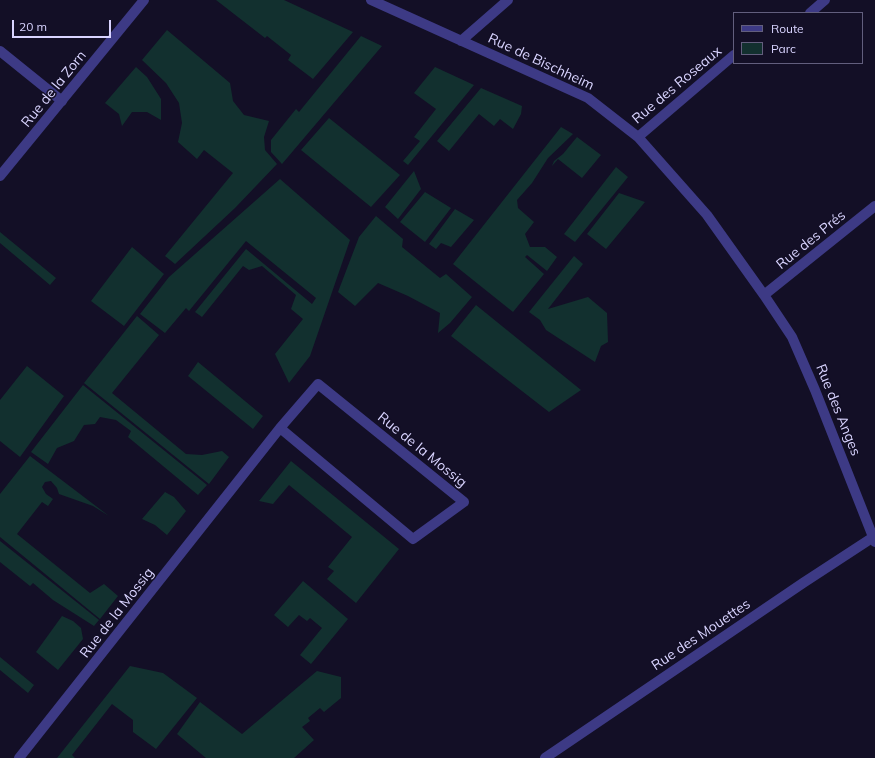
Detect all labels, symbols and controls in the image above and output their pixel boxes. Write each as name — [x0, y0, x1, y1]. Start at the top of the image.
scale bar — [14, 12, 113, 38]
legend — [733, 12, 863, 64]
text: 20 m — [19, 19, 47, 34]
text: Route — [771, 21, 804, 36]
street label: Rue de Bischheim — [485, 30, 597, 94]
text: Parc — [771, 41, 796, 56]
street label: Rue des Roseaux — [629, 43, 725, 127]
street label: Rue de la Zorn — [18, 47, 90, 131]
street label: Rue des Prés — [773, 207, 849, 273]
street label: Rue des Anges — [812, 362, 864, 458]
street label: Rue de la Mossig — [374, 409, 470, 491]
street label: Rue de la Mossig — [77, 565, 157, 661]
street label: Rue des Mouettes — [648, 596, 754, 674]

